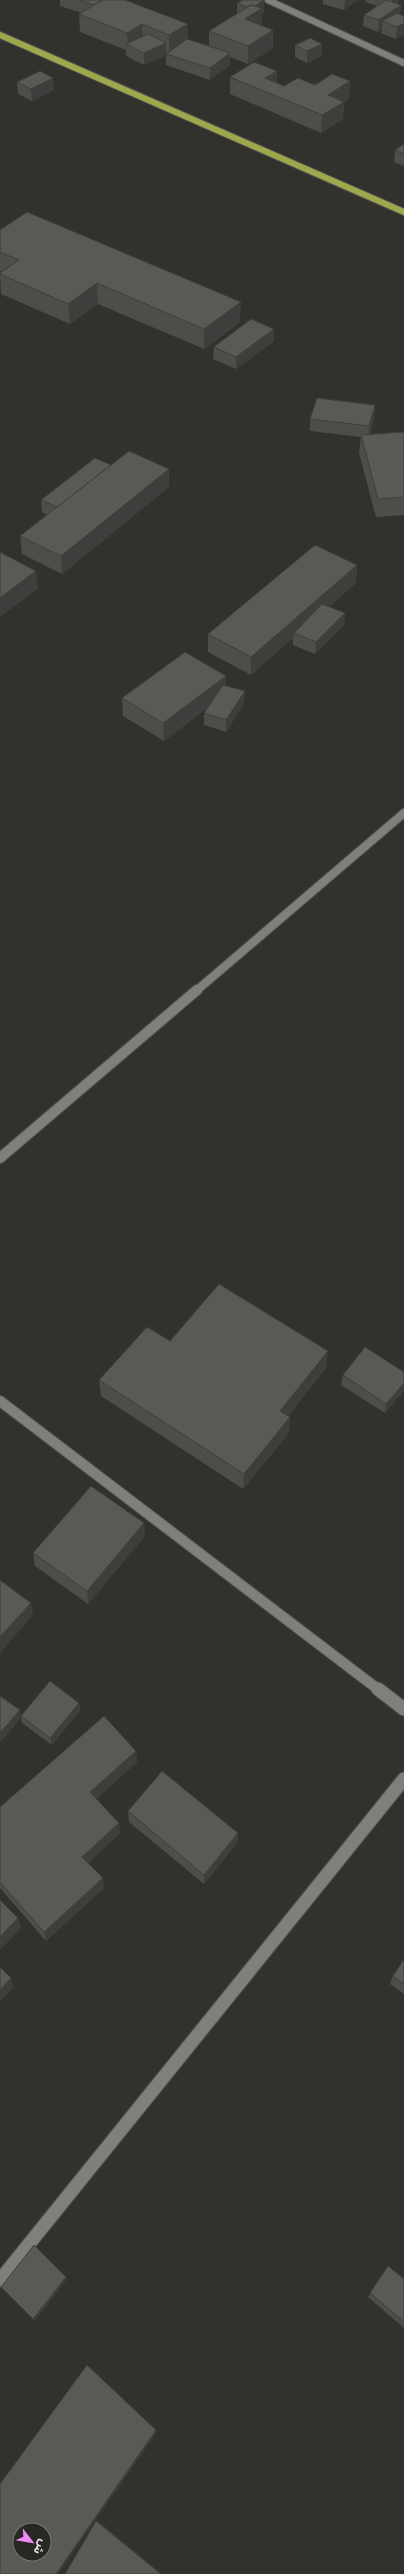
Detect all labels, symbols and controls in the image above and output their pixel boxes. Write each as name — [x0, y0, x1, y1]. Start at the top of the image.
north arrow — [12, 2522, 52, 2562]
text: ش — [30, 2537, 50, 2557]

